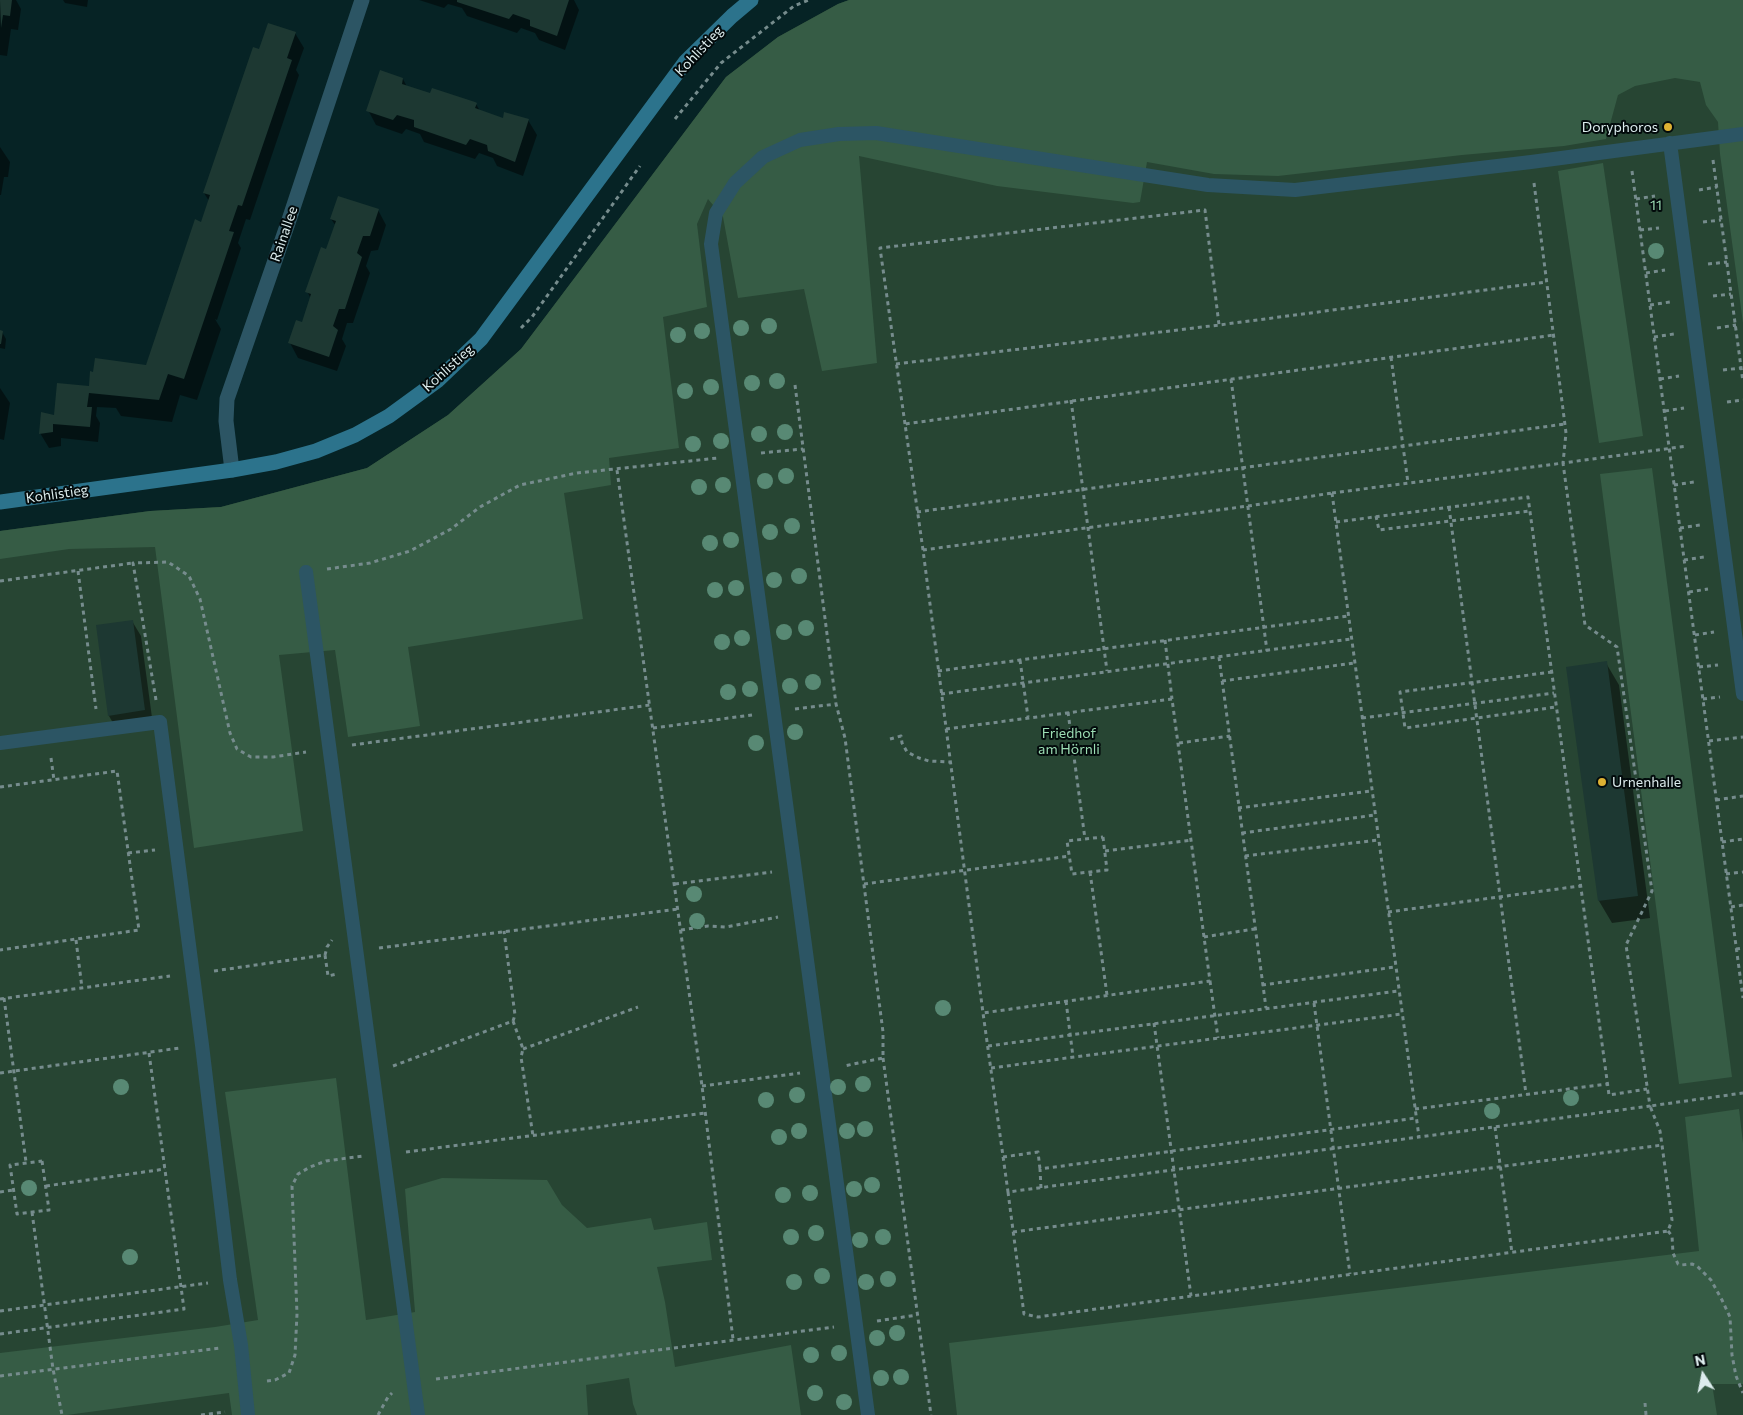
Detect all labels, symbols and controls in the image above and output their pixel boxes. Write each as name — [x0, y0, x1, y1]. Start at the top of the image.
street label: Kohlistieg — [671, 22, 727, 80]
place label: Doryphoros — [1582, 119, 1658, 135]
marker: Doryphoros — [1662, 121, 1674, 133]
park label: 11 — [1650, 197, 1662, 213]
street label: Rainallee — [267, 204, 301, 264]
street label: Kohlistieg — [419, 341, 477, 395]
street label: Kohlistieg — [25, 481, 89, 507]
park label: Friedhof am Hörnli — [1038, 725, 1100, 758]
place label: Urnenhalle — [1612, 774, 1681, 790]
marker: Urnenhalle — [1596, 776, 1608, 788]
north arrow — [1678, 1350, 1728, 1400]
text: N — [1693, 1350, 1707, 1369]

